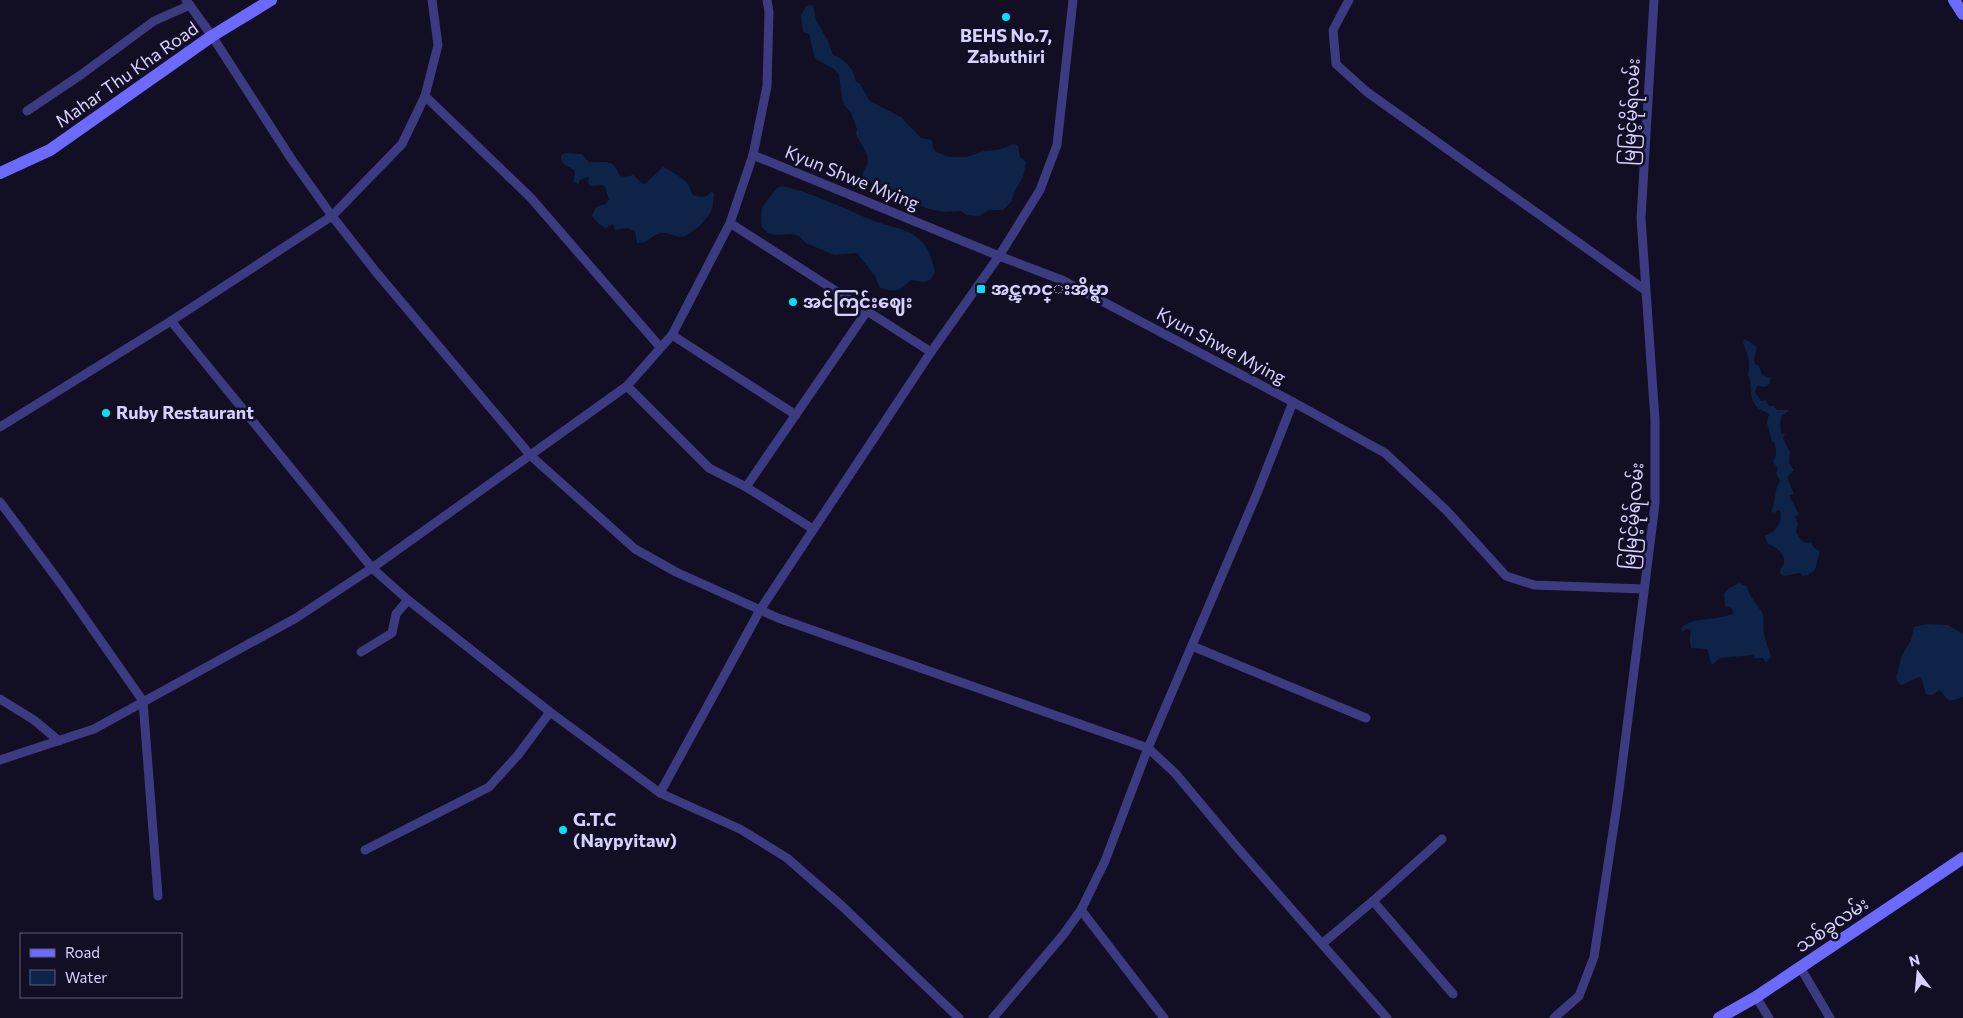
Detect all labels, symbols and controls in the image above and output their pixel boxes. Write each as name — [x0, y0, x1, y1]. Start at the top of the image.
marker: BEHS No.7, Zabuthiri — [1000, 11, 1012, 23]
street label: Mahar Thu Kha Road — [51, 17, 202, 132]
place label: BEHS No.7, Zabuthiri — [960, 24, 1052, 67]
street label: မြမြင့်မိုရ်လမ်း — [1614, 58, 1649, 166]
street label: Kyun Shwe Mying — [782, 140, 923, 214]
place label: အင္ၾကင္းအိမ္ရာ — [991, 277, 1109, 303]
marker: အင္ၾကင္းအိမ္ရာ — [975, 283, 987, 295]
place label: အင်ကြင်းဈေး — [803, 290, 913, 316]
marker: အင်ကြင်းဈေး — [787, 296, 799, 308]
street label: Kyun Shwe Mying — [1153, 302, 1290, 388]
place label: Ruby Restaurant — [116, 401, 254, 423]
marker: Ruby Restaurant — [100, 407, 112, 419]
street label: မြမြင့်မိုရ်လမ်း — [1614, 461, 1653, 571]
place label: G.T.C (Naypyitaw) — [573, 808, 677, 851]
marker: G.T.C (Naypyitaw) — [557, 824, 569, 836]
street label: သစ်ခွလမ်း — [1790, 891, 1875, 961]
legend — [20, 933, 182, 998]
text: Road — [65, 943, 100, 961]
north arrow — [1893, 948, 1943, 998]
text: N — [1907, 950, 1922, 970]
text: Water — [65, 968, 107, 986]

